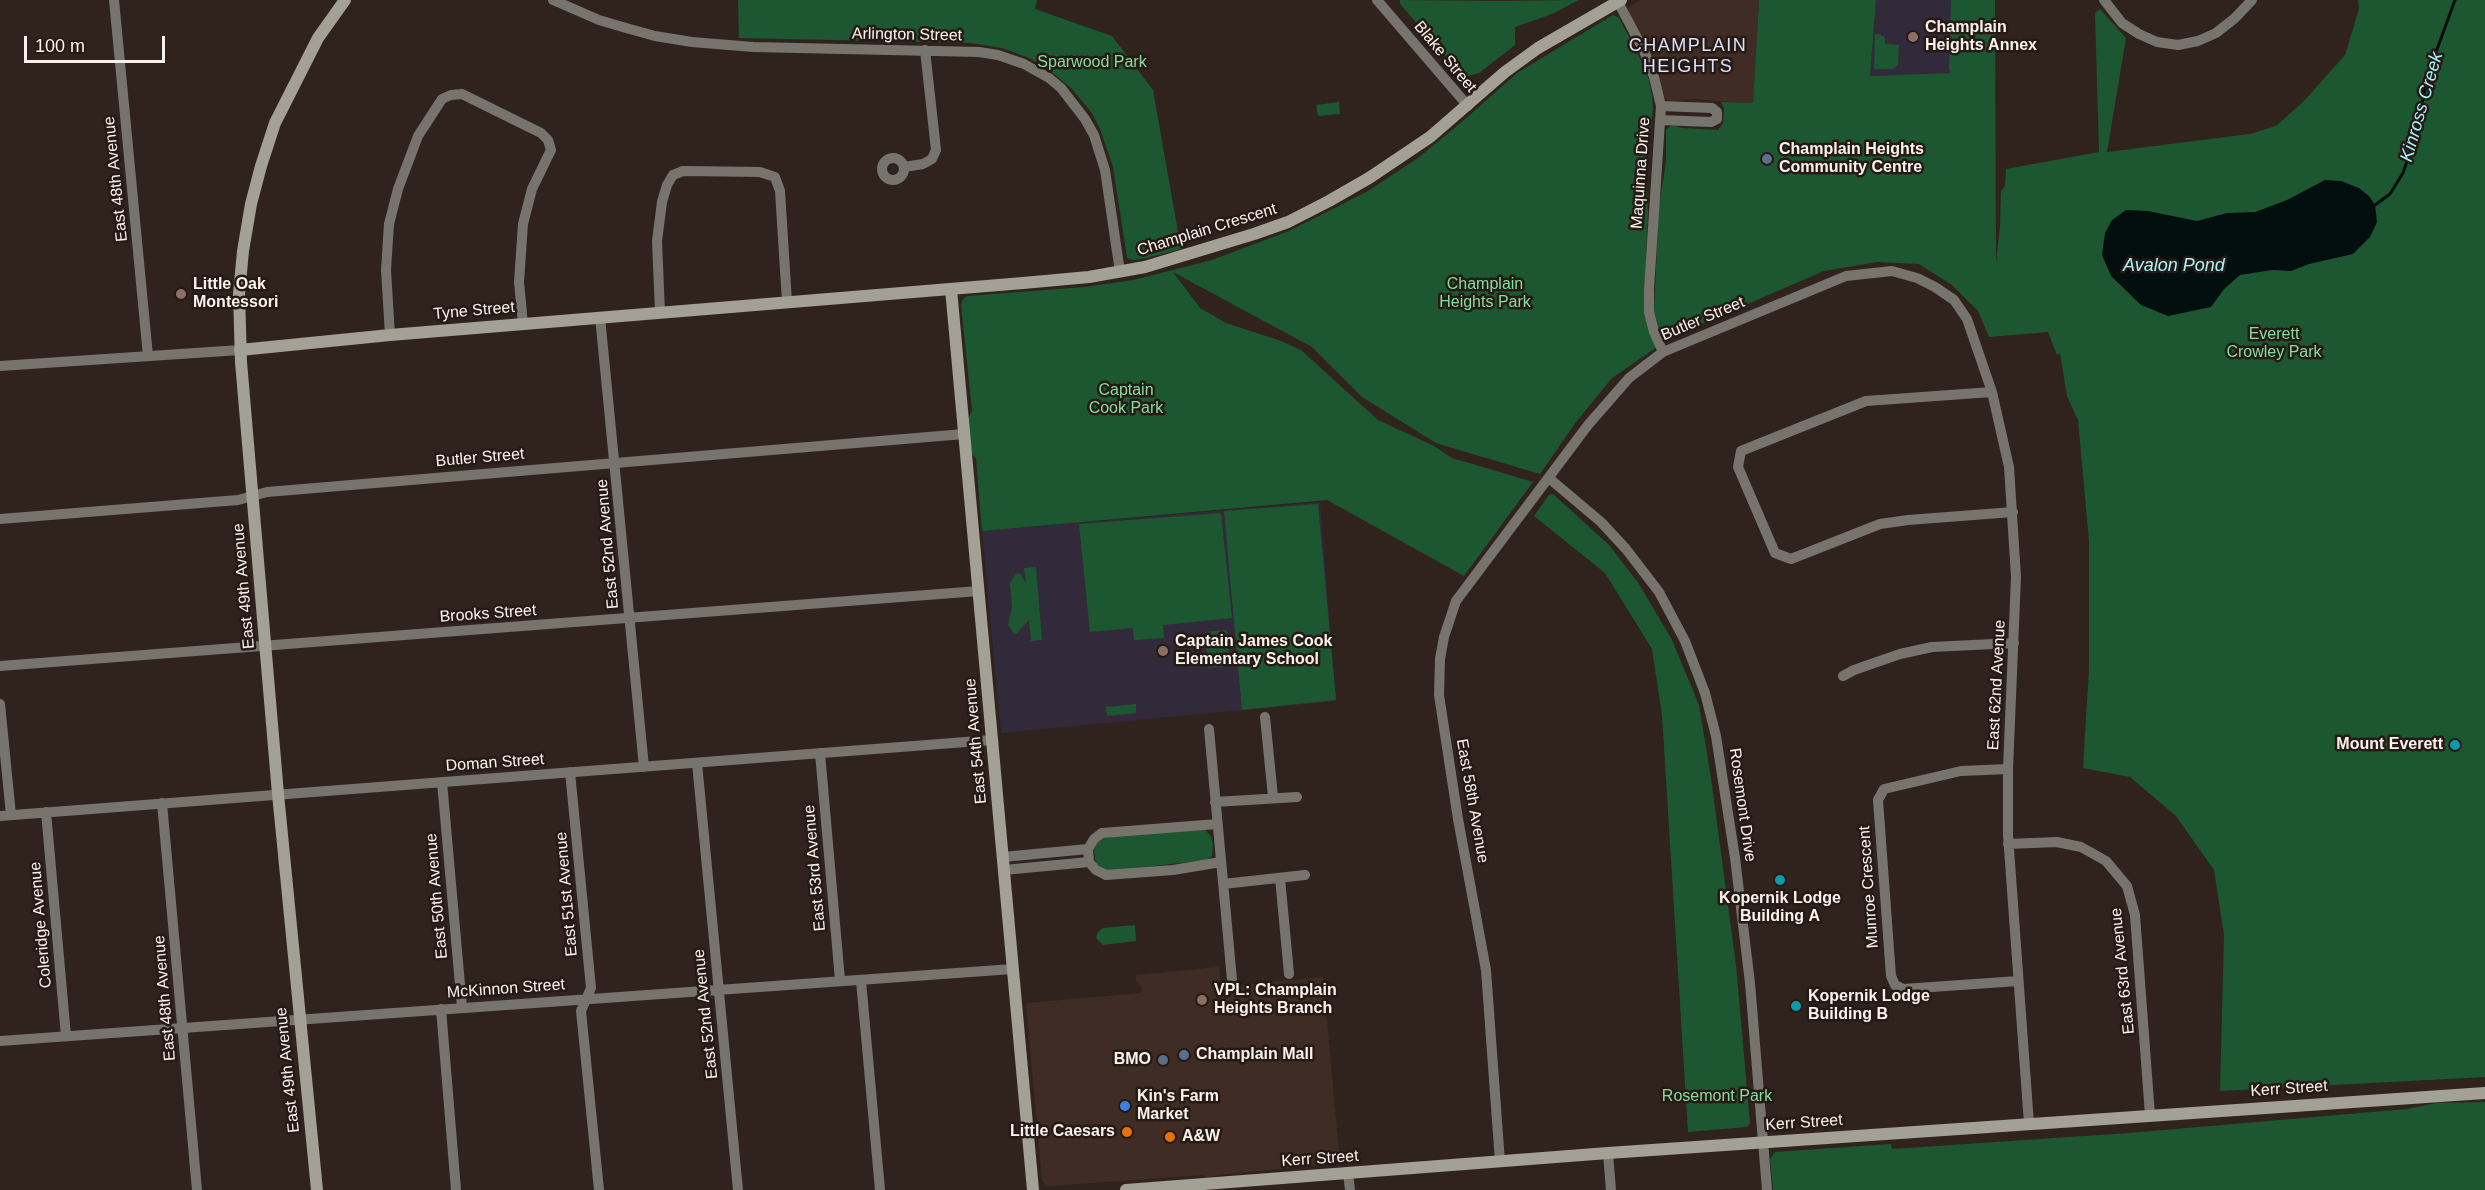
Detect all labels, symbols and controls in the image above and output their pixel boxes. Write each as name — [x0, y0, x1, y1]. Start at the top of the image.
street label: Blake Street — [1410, 17, 1480, 97]
place label: Champlain Heights Annex — [1925, 18, 2037, 56]
scale bar — [27, 24, 168, 62]
street label: Arlington Street — [852, 24, 962, 46]
marker: Champlain Heights Annex — [1906, 30, 1920, 44]
district label: CHAMPLAIN HEIGHTS — [1629, 35, 1747, 78]
text: 100 m — [35, 36, 85, 56]
water label: Kinross Creek — [2396, 50, 2448, 164]
park label: Sparwood Park — [1037, 53, 1147, 73]
street label: East 48th Avenue — [100, 115, 132, 243]
street label: Maquinna Drive — [1628, 116, 1654, 230]
place label: Champlain Heights Community Centre — [1779, 140, 1924, 178]
marker: Champlain Heights Community Centre — [1760, 152, 1774, 166]
street label: Champlain Crescent — [1135, 200, 1279, 260]
water label: Avalon Pond — [2123, 255, 2225, 277]
place label: Little Oak Montessori — [193, 275, 278, 313]
park label: Champlain Heights Park — [1439, 275, 1531, 313]
marker: Little Oak Montessori — [174, 287, 188, 301]
street label: Butler Street — [1658, 293, 1748, 345]
street label: Tyne Street — [432, 298, 516, 324]
park label: Everett Crowley Park — [2226, 325, 2322, 363]
park label: Captain Cook Park — [1089, 381, 1163, 419]
street label: Butler Street — [435, 445, 525, 471]
street label: East 52nd Avenue — [593, 478, 623, 610]
street label: East 49th Avenue — [229, 522, 259, 650]
street label: Brooks Street — [439, 601, 537, 627]
street label: East 62nd Avenue — [1984, 619, 2010, 751]
place label: Captain James Cook Elementary School — [1175, 632, 1332, 670]
marker: Captain James Cook Elementary School — [1156, 644, 1170, 658]
street label: East 54th Avenue — [961, 677, 991, 805]
place label: Mount Everett — [2336, 735, 2443, 755]
street label: East 58th Avenue — [1452, 737, 1492, 865]
marker: Mount Everett — [2448, 738, 2462, 752]
street label: Rosemont Drive — [1725, 747, 1759, 863]
street label: Doman Street — [445, 750, 545, 776]
street label: East 53rd Avenue — [800, 804, 830, 932]
street label: Munroe Crescent — [1855, 825, 1883, 949]
street label: East 51st Avenue — [552, 831, 582, 957]
street label: East 50th Avenue — [422, 832, 452, 960]
street label: Coleridge Avenue — [26, 861, 56, 989]
marker: Kopernik Lodge Building A — [1773, 873, 1787, 887]
place label: Kopernik Lodge Building A — [1719, 889, 1841, 927]
street label: East 63rd Avenue — [2107, 907, 2139, 1035]
street label: East 48th Avenue — [150, 934, 180, 1062]
street label: East 52nd Avenue — [690, 948, 722, 1080]
street label: McKinnon Street — [446, 975, 566, 1003]
place label: VPL: Champlain Heights Branch — [1214, 981, 1337, 1019]
place label: Kopernik Lodge Building B — [1808, 987, 1930, 1025]
marker: VPL: Champlain Heights Branch — [1195, 993, 1209, 1007]
marker: Kopernik Lodge Building B — [1789, 999, 1803, 1013]
street label: East 49th Avenue — [272, 1006, 304, 1134]
place label: Champlain Mall — [1196, 1045, 1313, 1065]
marker: Champlain Mall — [1177, 1048, 1191, 1062]
place label: BMO — [1114, 1050, 1151, 1070]
marker: BMO — [1156, 1053, 1170, 1067]
street label: Kerr Street — [2250, 1077, 2328, 1101]
place label: Kin's Farm Market — [1137, 1087, 1219, 1125]
park label: Rosemont Park — [1662, 1087, 1772, 1107]
marker: Kin's Farm Market — [1118, 1099, 1132, 1113]
street label: Kerr Street — [1765, 1111, 1843, 1135]
place label: Little Caesars — [1010, 1122, 1115, 1142]
marker: Little Caesars — [1120, 1125, 1134, 1139]
place label: A&W — [1182, 1127, 1220, 1147]
marker: A&W — [1163, 1130, 1177, 1144]
street label: Kerr Street — [1281, 1147, 1359, 1171]

